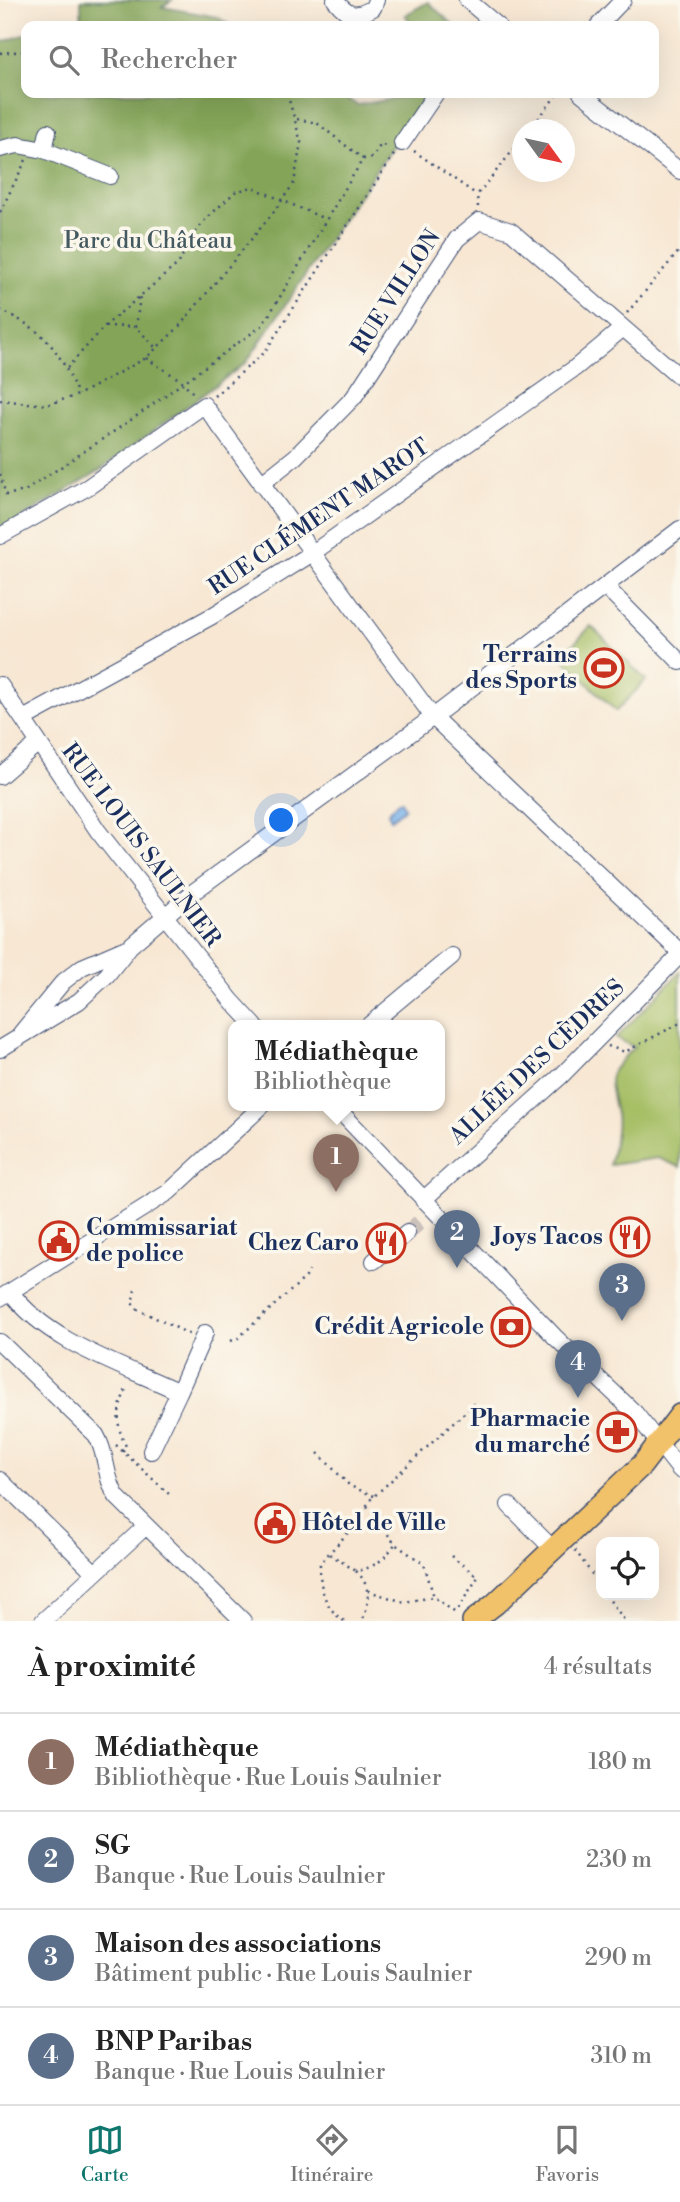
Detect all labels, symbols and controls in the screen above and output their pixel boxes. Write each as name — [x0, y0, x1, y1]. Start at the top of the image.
search box — [21, 21, 659, 98]
icon: search — [45, 41, 83, 79]
text: Rechercher — [101, 44, 237, 76]
north arrow — [512, 119, 575, 182]
street label: RUE VILLON — [345, 224, 447, 360]
park label: Parc du Château — [64, 227, 232, 255]
street label: RUE CLÉMENT MAROT — [202, 431, 435, 601]
place label: Terrains des Sports — [465, 641, 577, 695]
sports icon: Terrains des Sports — [583, 647, 625, 689]
street label: RUE LOUIS SAULNIER — [56, 738, 227, 953]
your location — [264, 803, 298, 837]
street label: ALLÉE DES CÈDRES — [441, 972, 630, 1151]
popup — [228, 1020, 445, 1111]
text: Médiathèque — [255, 1036, 418, 1068]
text: Bibliothèque — [255, 1068, 391, 1096]
pin: 1 — [313, 1134, 359, 1192]
pin: 2 — [434, 1210, 480, 1268]
place label: Commissariat de police — [86, 1214, 238, 1268]
restaurant icon: Joys Tacos — [609, 1216, 651, 1258]
public building icon: Commissariat de police — [38, 1220, 80, 1262]
restaurant icon: Chez Caro — [365, 1222, 407, 1264]
place label: Joys Tacos — [490, 1223, 603, 1251]
place label: Chez Caro — [248, 1229, 359, 1257]
pin: 3 — [599, 1263, 645, 1321]
bank icon: Crédit Agricole — [490, 1306, 532, 1348]
place label: Crédit Agricole — [314, 1313, 484, 1341]
pin: 4 — [555, 1340, 601, 1398]
place label: Pharmacie du marché — [470, 1405, 590, 1459]
pharmacy icon: Pharmacie du marché — [596, 1411, 638, 1453]
public building icon: Hôtel de Ville — [254, 1502, 296, 1544]
place label: Hôtel de Ville — [302, 1509, 446, 1537]
map controls — [596, 1537, 659, 1600]
button: locate — [596, 1537, 659, 1600]
text: À proximité — [28, 1648, 196, 1686]
text: 4 résultats — [544, 1653, 652, 1681]
text: Médiathèque — [95, 1732, 259, 1764]
text: 1 — [45, 1748, 57, 1776]
text: 180 m — [588, 1748, 652, 1776]
text: Bibliothèque · Rue Louis Saulnier — [95, 1764, 442, 1792]
text: SG — [95, 1830, 130, 1862]
text: 2 — [44, 1846, 58, 1874]
text: 230 m — [586, 1846, 652, 1874]
text: Banque · Rue Louis Saulnier — [95, 1862, 385, 1890]
text: Maison des associations — [95, 1928, 381, 1960]
text: 3 — [44, 1944, 58, 1972]
text: 290 m — [585, 1944, 652, 1972]
text: Bâtiment public · Rue Louis Saulnier — [95, 1960, 472, 1988]
text: BNP Paribas — [95, 2026, 252, 2058]
text: 4 — [43, 2042, 59, 2070]
text: 310 m — [591, 2042, 652, 2070]
text: Banque · Rue Louis Saulnier — [95, 2058, 385, 2086]
tab: Carte — [81, 2121, 129, 2187]
tab: Itinéraire — [291, 2121, 373, 2187]
tab: Favoris — [535, 2121, 599, 2187]

